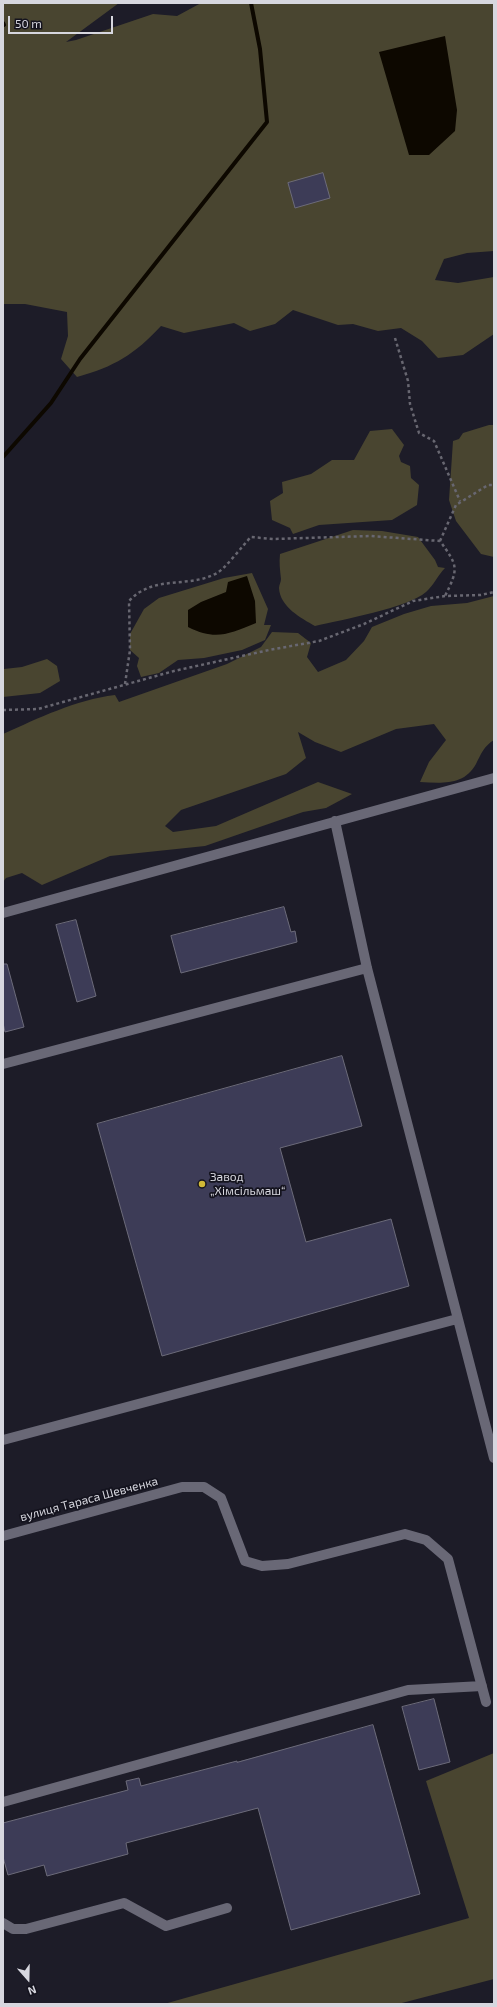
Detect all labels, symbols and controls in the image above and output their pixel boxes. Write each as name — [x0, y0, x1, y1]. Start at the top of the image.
scale bar — [10, 8, 115, 34]
text: 50 m — [15, 16, 42, 30]
place label: Завод „Хімсільмаш“ — [210, 1170, 285, 1198]
marker: Завод „Хімсільмаш“ — [197, 1179, 207, 1189]
street label: вулиця Тараса Шевченка — [18, 1474, 160, 1524]
north arrow — [8, 1959, 48, 1999]
text: N — [26, 1983, 38, 1998]

